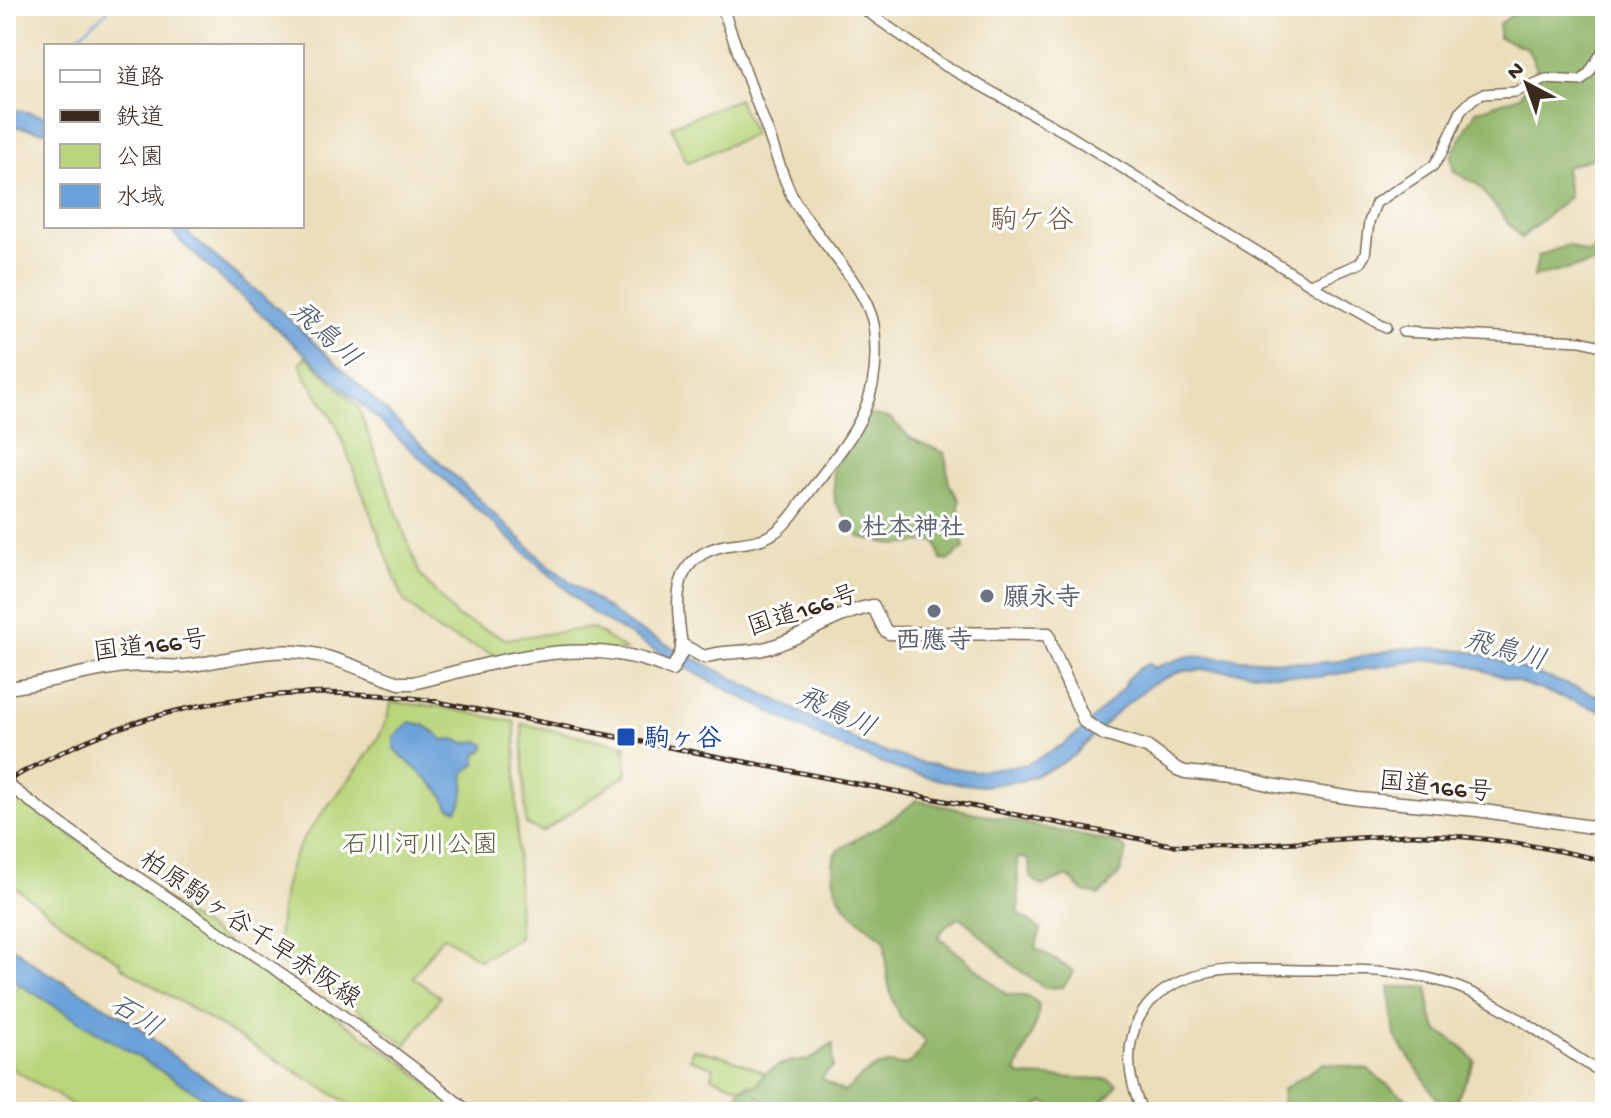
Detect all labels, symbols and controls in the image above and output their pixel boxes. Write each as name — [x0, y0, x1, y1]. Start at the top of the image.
legend — [44, 44, 304, 228]
north arrow — [1487, 44, 1567, 124]
text: N — [1503, 57, 1530, 86]
text: 道路 — [116, 64, 164, 94]
text: 鉄道 — [116, 104, 164, 134]
text: 公園 — [116, 145, 164, 174]
text: 水域 — [116, 184, 164, 214]
district label: 駒ケ谷 — [990, 205, 1074, 239]
water label: 飛鳥川 — [282, 295, 367, 377]
place label: 杜本神社 — [861, 513, 965, 546]
marker: 杜本神社 — [836, 517, 854, 535]
street label: 国道166号 — [744, 580, 863, 646]
place label: 願永寺 — [1003, 583, 1081, 616]
marker: 願永寺 — [978, 587, 996, 605]
marker: 西應寺 — [925, 602, 943, 620]
water label: 飛鳥川 — [1460, 624, 1550, 680]
street label: 国道166号 — [92, 625, 209, 671]
place label: 西應寺 — [895, 626, 973, 659]
water label: 飛鳥川 — [790, 680, 881, 747]
place label: 駒ヶ谷 — [644, 725, 722, 757]
marker: 駒ヶ谷 — [615, 726, 637, 748]
street label: 国道166号 — [1377, 767, 1494, 811]
park label: 石川河川公園 — [342, 832, 498, 863]
street label: 柏原駒ヶ谷千早赤阪線 — [132, 845, 365, 1017]
water label: 石川 — [102, 989, 167, 1047]

